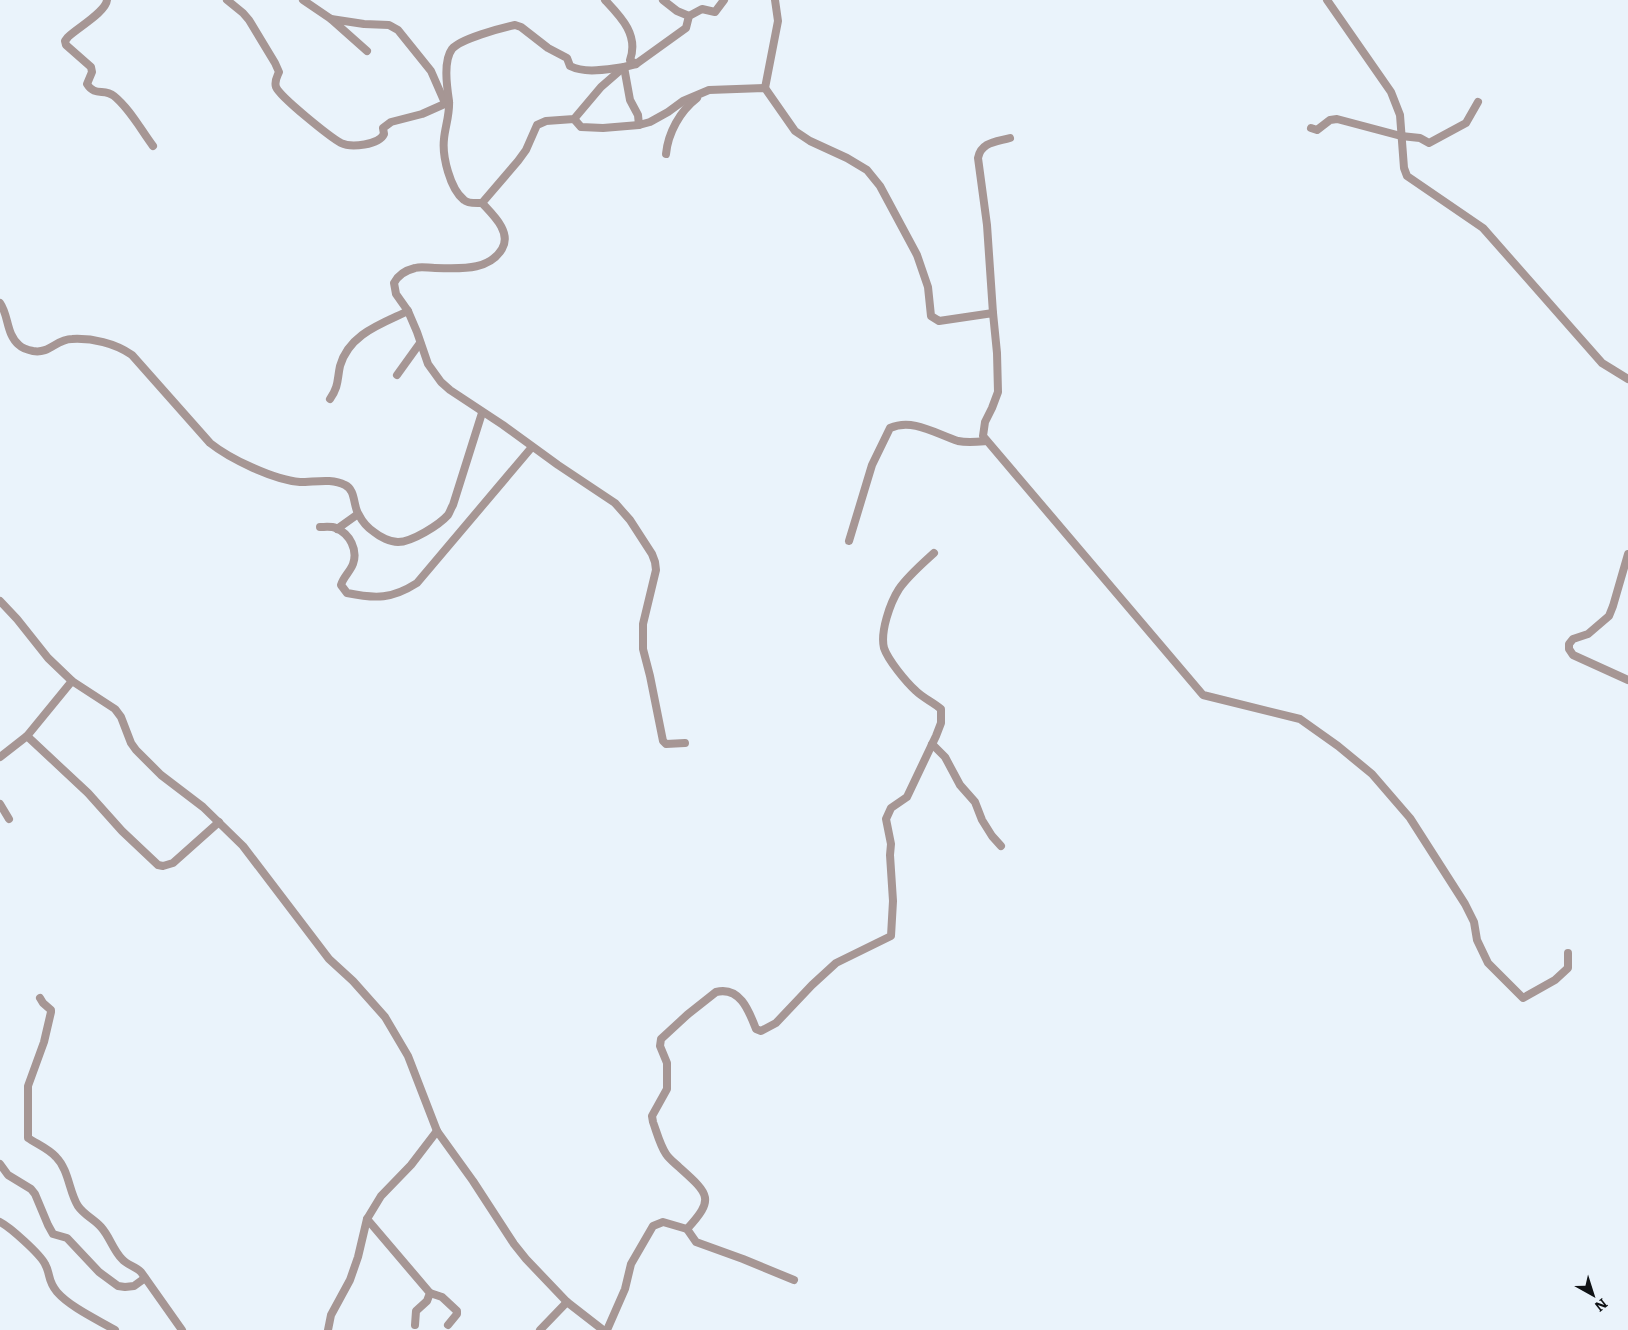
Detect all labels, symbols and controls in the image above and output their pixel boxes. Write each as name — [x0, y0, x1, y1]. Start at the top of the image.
north arrow — [1568, 1270, 1618, 1320]
text: N — [1591, 1294, 1613, 1318]

